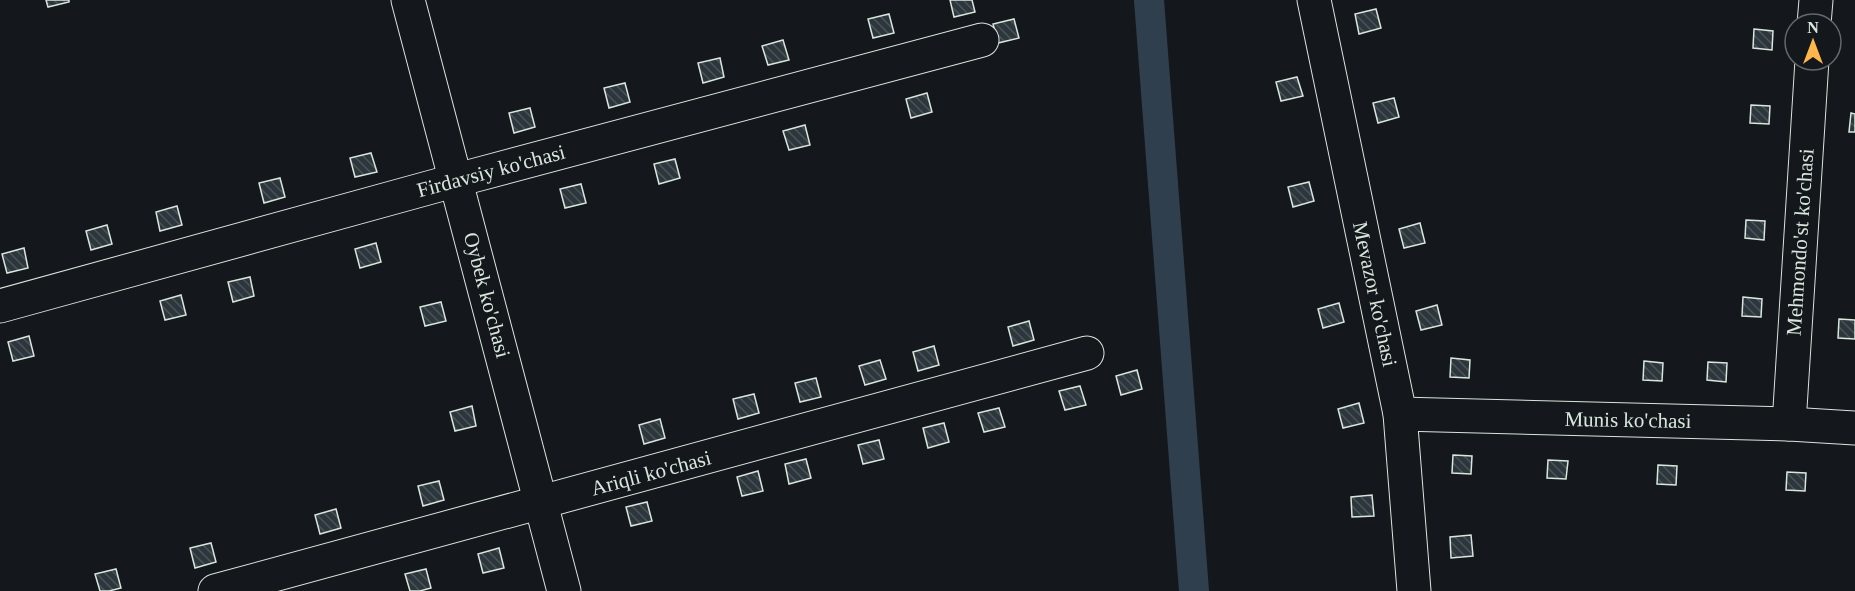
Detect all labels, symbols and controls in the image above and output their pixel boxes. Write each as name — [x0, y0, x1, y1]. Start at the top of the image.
north arrow — [1783, 12, 1843, 72]
text: N — [1807, 19, 1819, 36]
street label: Firdavsiy ko'chasi — [414, 140, 568, 202]
street label: Mehmondo'st ko'chasi — [1781, 147, 1819, 337]
street label: Mevazor ko'chasi — [1348, 219, 1402, 369]
street label: Oybek ko'chasi — [459, 230, 515, 361]
street label: Munis ko'chasi — [1564, 407, 1692, 433]
street label: Ariqli ko'chasi — [588, 445, 714, 501]

